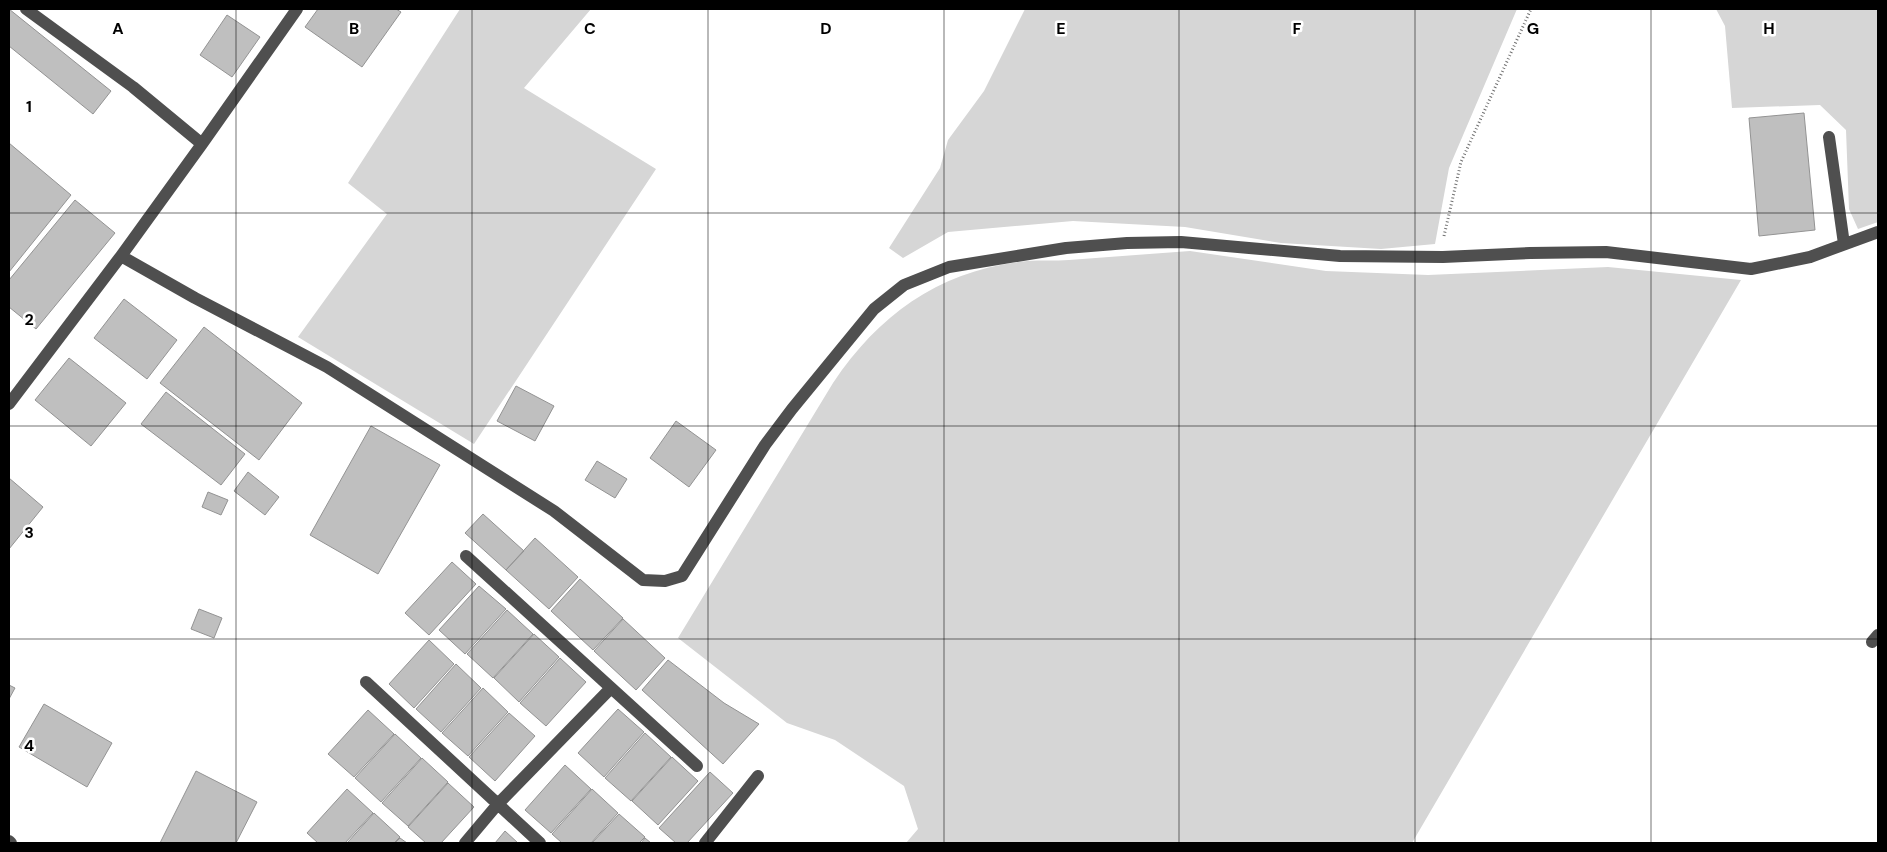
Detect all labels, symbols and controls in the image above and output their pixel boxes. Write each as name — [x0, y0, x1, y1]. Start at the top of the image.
text: A — [112, 18, 124, 39]
text: B — [349, 18, 359, 39]
text: C — [584, 18, 596, 39]
text: D — [820, 18, 832, 39]
text: E — [1056, 18, 1066, 39]
text: F — [1293, 18, 1302, 39]
text: G — [1527, 18, 1539, 39]
text: H — [1763, 18, 1775, 39]
text: 1 — [26, 96, 32, 117]
text: 2 — [24, 309, 34, 330]
text: 3 — [24, 522, 34, 543]
text: 4 — [24, 735, 34, 756]

